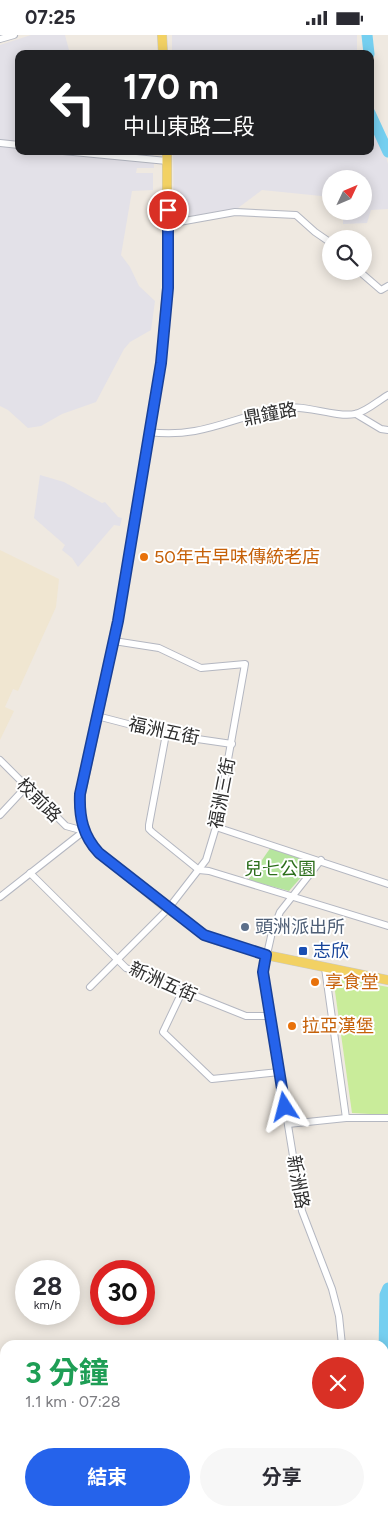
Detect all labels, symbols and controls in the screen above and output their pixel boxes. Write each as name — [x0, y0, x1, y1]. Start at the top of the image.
text: 07:25 — [25, 6, 76, 29]
text: 170 m — [123, 66, 219, 108]
icon: left — [40, 70, 105, 135]
text: 中山東路二段 — [123, 113, 255, 140]
north arrow — [322, 170, 372, 220]
map controls — [322, 170, 372, 280]
pin — [147, 189, 189, 231]
icon: arrive — [154, 196, 182, 224]
button: search — [322, 230, 372, 280]
street label: 鼎鐘路 — [241, 398, 299, 430]
place label: 50年古早味傳統老店 — [154, 546, 320, 568]
marker: 50年古早味傳統老店 — [138, 551, 150, 563]
street label: 福洲五街 — [126, 713, 202, 749]
street label: 福洲三街 — [204, 756, 240, 830]
street label: 校前路 — [12, 773, 66, 827]
park label: 兒七公園 — [244, 858, 316, 880]
place label: 頭洲派出所 — [255, 916, 345, 938]
marker: 頭洲派出所 — [239, 921, 251, 933]
place label: 志欣 — [313, 940, 349, 962]
marker: 志欣 — [297, 945, 309, 957]
street label: 新洲五街 — [126, 957, 200, 1007]
place label: 享食堂 — [325, 971, 379, 993]
marker: 享食堂 — [309, 976, 321, 988]
place label: 拉亞漢堡 — [302, 1015, 374, 1037]
marker: 拉亞漢堡 — [286, 1020, 298, 1032]
position arrow — [258, 1080, 310, 1132]
street label: 新洲路 — [282, 1154, 314, 1210]
speed limit sign: 30 — [90, 1260, 155, 1325]
text: 28 — [33, 1271, 62, 1301]
text: km/h — [34, 1298, 61, 1312]
text: 3 分鐘 — [25, 1354, 109, 1391]
button: close — [312, 1357, 364, 1409]
text: 1.1 km · 07:28 — [25, 1392, 121, 1411]
button: 結束 — [25, 1448, 190, 1506]
button: 分享 — [200, 1448, 364, 1506]

